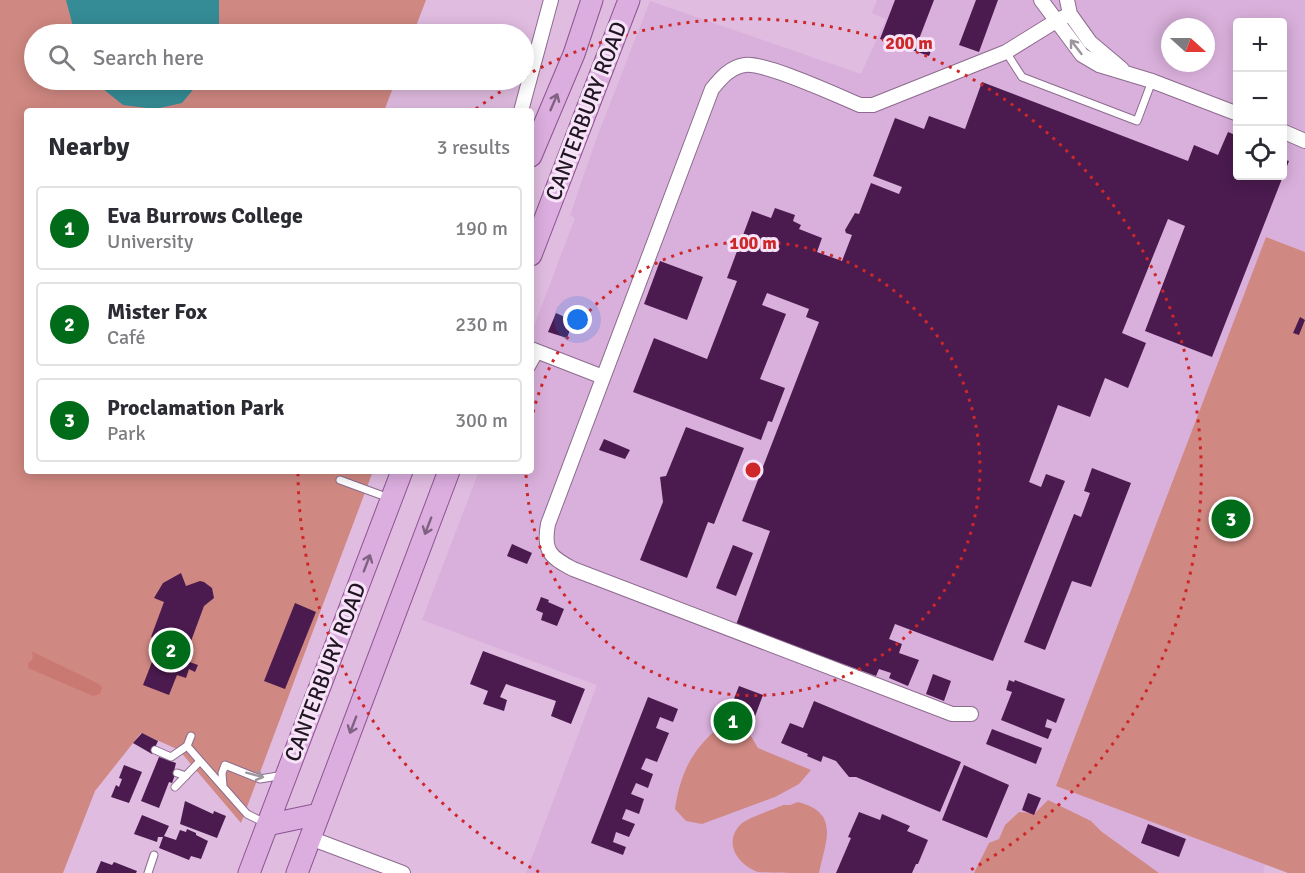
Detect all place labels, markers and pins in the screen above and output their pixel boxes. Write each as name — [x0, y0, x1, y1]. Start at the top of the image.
centre of rings — [743, 460, 763, 480]
pin: 3 — [1212, 496, 1250, 542]
pin: 2 — [152, 628, 190, 672]
pin: 1 — [714, 698, 752, 744]

